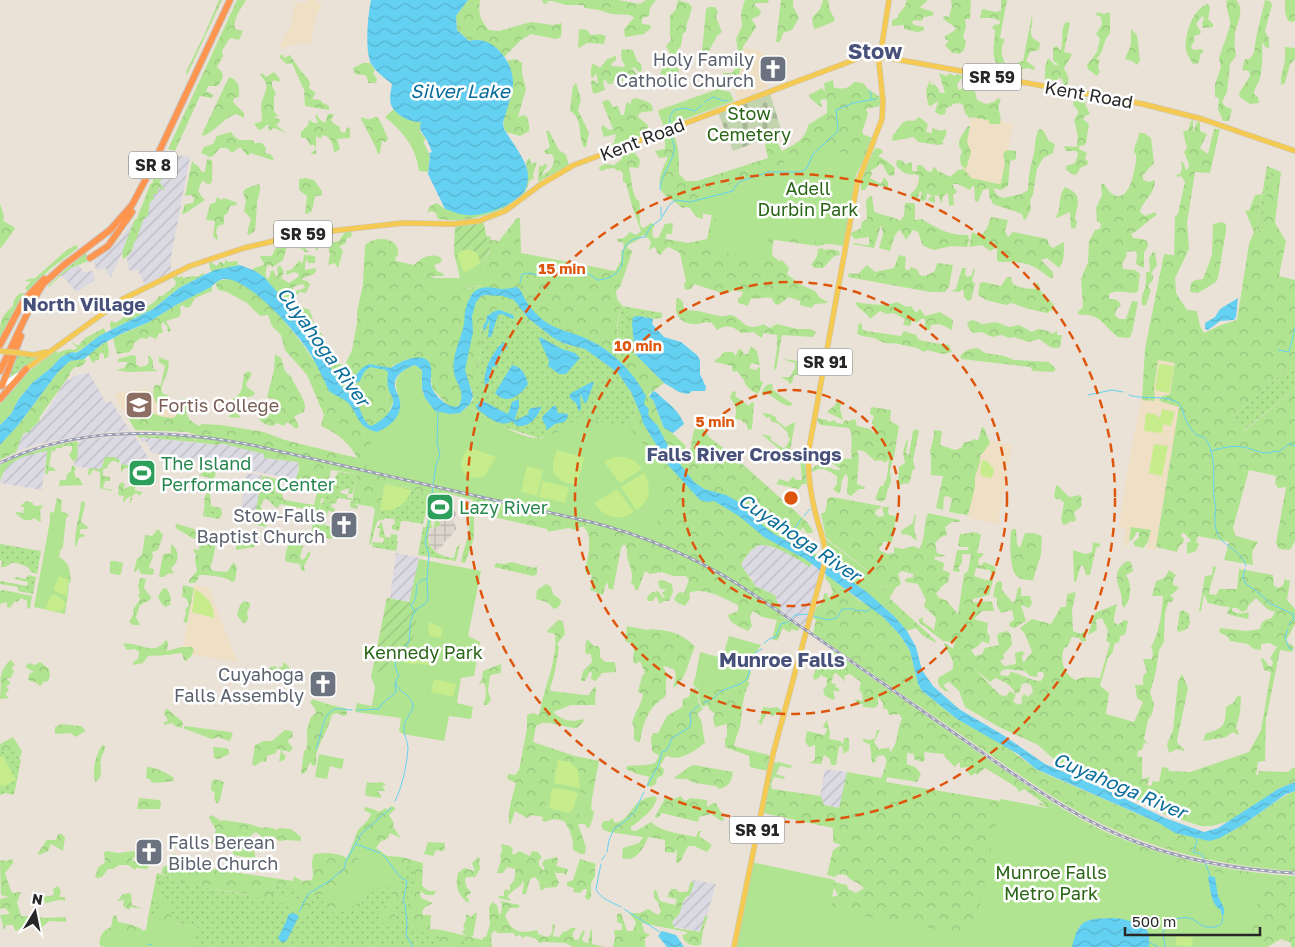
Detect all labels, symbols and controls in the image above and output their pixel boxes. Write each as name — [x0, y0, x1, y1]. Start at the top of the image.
district label: Stow — [848, 37, 903, 64]
place label: Holy Family Catholic Church — [616, 48, 754, 91]
church icon: Holy Family Catholic Church — [758, 54, 788, 84]
road number: SR 59 — [963, 64, 1021, 90]
street label: Kent Road — [1043, 75, 1135, 113]
water label: Silver Lake — [410, 79, 512, 102]
park label: Stow Cemetery — [707, 102, 791, 145]
street label: Kent Road — [596, 113, 688, 165]
road number: SR 8 — [129, 152, 177, 178]
park label: Adell Durbin Park — [758, 177, 858, 220]
road number: SR 59 — [274, 220, 332, 248]
text: 15 min — [539, 259, 585, 277]
water label: Cuyahoga River — [273, 282, 377, 412]
district label: North Village — [23, 292, 145, 315]
text: 10 min — [614, 336, 662, 354]
road number: SR 91 — [798, 348, 852, 376]
school or university icon: Fortis College — [124, 390, 154, 420]
place label: Fortis College — [158, 394, 279, 416]
text: 5 min — [695, 412, 735, 430]
district label: Falls River Crossings — [646, 442, 842, 465]
place label: The Island Performance Center — [161, 452, 335, 495]
sports icon: The Island Performance Center — [127, 458, 157, 488]
water label: Cuyahoga River — [735, 488, 868, 588]
centre of rings — [782, 489, 800, 507]
sports icon: Lazy River — [425, 492, 455, 522]
place label: Lazy River — [459, 496, 548, 518]
place label: Stow-Falls Baptist Church — [197, 504, 325, 547]
church icon: Stow-Falls Baptist Church — [329, 510, 359, 540]
park label: Kennedy Park — [363, 641, 483, 663]
district label: Munroe Falls — [719, 647, 845, 671]
place label: Cuyahoga Falls Assembly — [174, 663, 304, 706]
church icon: Cuyahoga Falls Assembly — [308, 669, 338, 699]
water label: Cuyahoga River — [1050, 747, 1192, 824]
road number: SR 91 — [730, 816, 784, 844]
place label: Falls Berean Bible Church — [168, 831, 278, 874]
church icon: Falls Berean Bible Church — [134, 837, 164, 867]
park label: Munroe Falls Metro Park — [995, 861, 1107, 904]
north arrow — [10, 887, 60, 937]
text: N — [31, 889, 44, 908]
scale bar — [1125, 904, 1260, 936]
text: 500 m — [1132, 912, 1176, 930]

